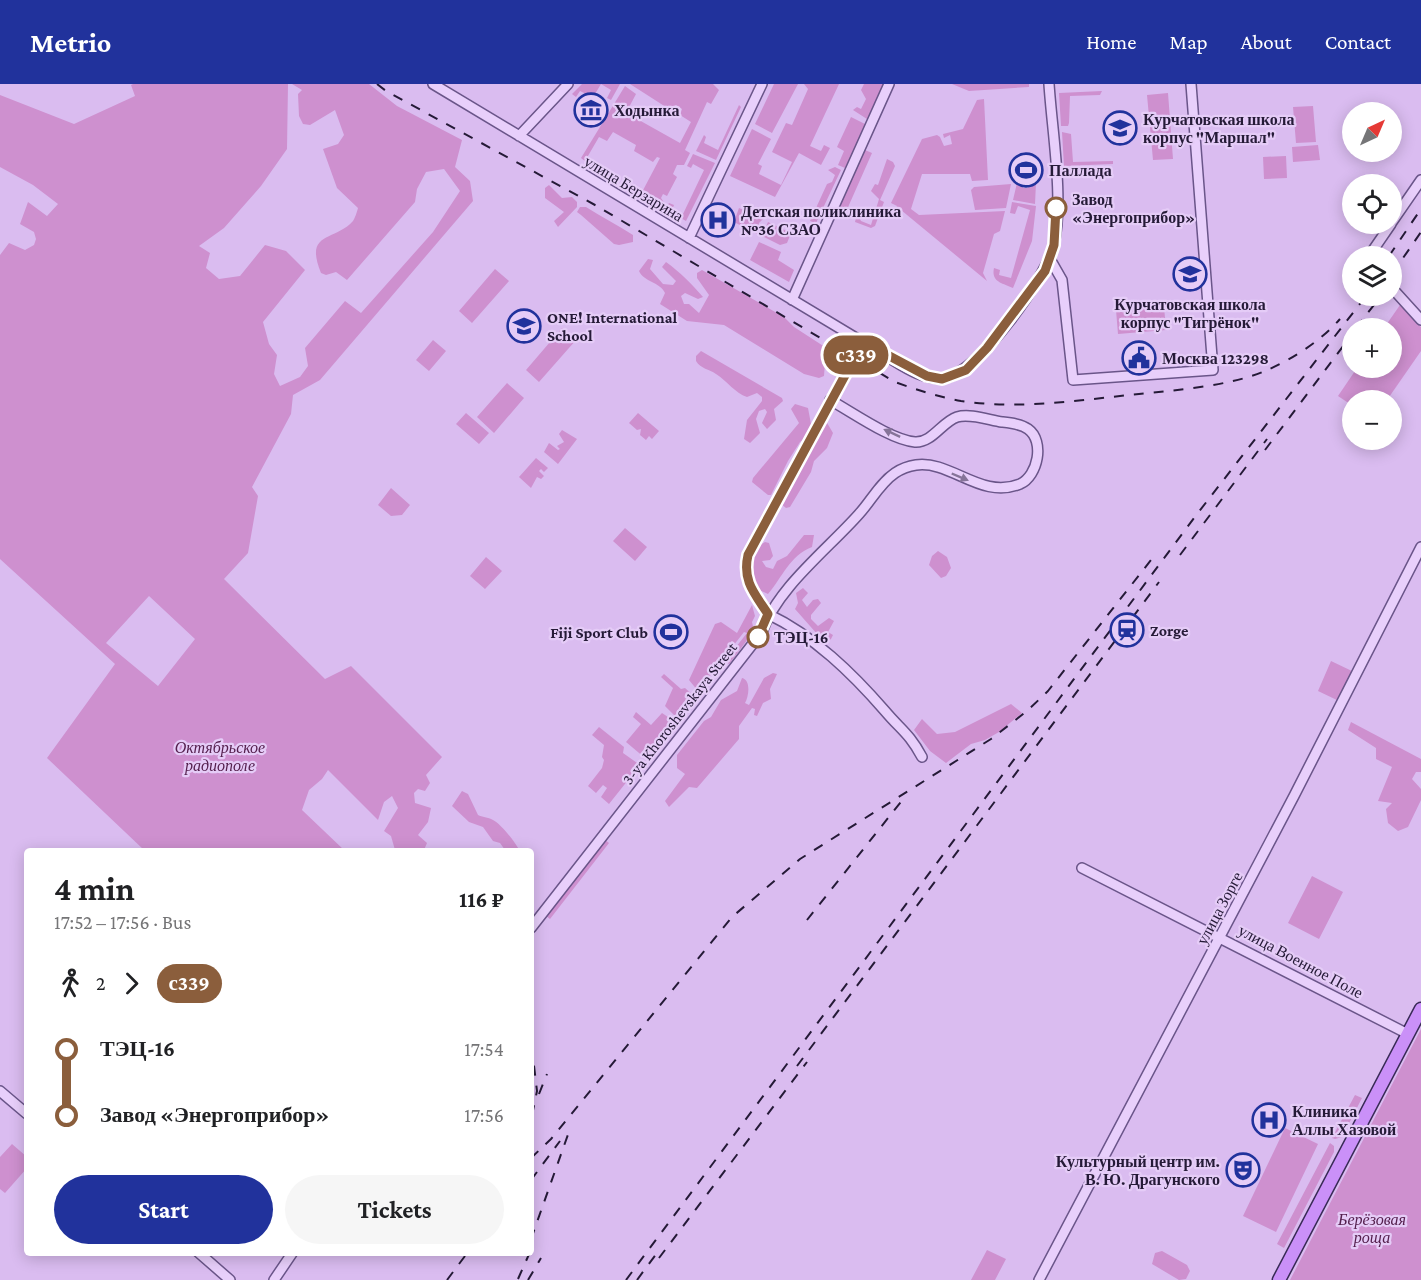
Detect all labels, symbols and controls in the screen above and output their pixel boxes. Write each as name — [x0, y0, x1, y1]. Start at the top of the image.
text: Metrio — [30, 27, 111, 58]
text: Home — [1086, 30, 1136, 54]
text: Map — [1169, 30, 1208, 54]
text: About — [1241, 30, 1292, 54]
text: Contact — [1325, 30, 1391, 54]
museum icon: Ходынка — [573, 92, 609, 128]
place label: Ходынка — [614, 102, 679, 119]
north arrow — [1342, 102, 1402, 162]
map controls — [1342, 102, 1402, 450]
school or university icon: Курчатовская школа корпус "Маршал" — [1102, 110, 1138, 146]
place label: Курчатовская школа корпус "Маршал" — [1143, 111, 1295, 147]
street label: улица Берзарина — [581, 152, 686, 226]
sports icon: Паллада — [1008, 152, 1044, 188]
place label: Паллада — [1049, 162, 1112, 179]
button: locate — [1342, 174, 1402, 234]
place label: Завод «Энергоприбор» — [1072, 191, 1195, 227]
marker: Завод «Энергоприбор» — [1045, 197, 1067, 219]
hospital icon: Детская поликлиника №36 СЗАО — [700, 202, 736, 238]
place label: Детская поликлиника №36 СЗАО — [741, 203, 901, 238]
button: layers — [1342, 246, 1402, 306]
school or university icon: Курчатовская школа корпус "Тигрёнок" — [1172, 256, 1208, 292]
place label: Курчатовская школа корпус "Тигрёнок" — [1114, 296, 1266, 332]
school or university icon: ONE! International School — [506, 308, 542, 344]
place label: ONE! International School — [547, 309, 677, 344]
button: + — [1342, 318, 1402, 378]
line badge: с339 — [814, 336, 898, 374]
public building icon: Москва 123298 — [1121, 340, 1157, 376]
text: с339 — [835, 343, 877, 367]
place label: Москва 123298 — [1162, 350, 1269, 367]
button: − — [1342, 390, 1402, 450]
one-way arrow — [883, 429, 900, 438]
one-way arrow — [951, 472, 969, 482]
station icon: Zorge — [1109, 612, 1145, 648]
sports icon: Fiji Sport Club — [653, 614, 689, 650]
place label: Zorge — [1150, 622, 1189, 639]
place label: Fiji Sport Club — [550, 624, 648, 642]
marker: ТЭЦ-16 — [747, 626, 769, 648]
place label: ТЭЦ-16 — [774, 629, 829, 647]
street label: 3-ya Khoroshevskaya Street — [619, 638, 741, 788]
park label: Октябрьское радиополе — [175, 739, 265, 775]
street label: улица Зорге — [1193, 869, 1247, 948]
text: 4 min — [54, 870, 135, 907]
text: 116 ₽ — [459, 887, 504, 912]
text: 17:52 – 17:56 · Bus — [54, 911, 191, 933]
street label: улица Военное Поле — [1235, 921, 1366, 1002]
icon: walk — [54, 967, 87, 1000]
icon: forward — [115, 967, 148, 1000]
text: с339 — [169, 971, 210, 995]
text: 2 — [96, 972, 106, 994]
text: ТЭЦ-16 — [100, 1036, 175, 1061]
text: 17:54 — [464, 1038, 504, 1060]
text: Завод «Энергоприбор» — [100, 1102, 329, 1127]
hospital icon: Клиника Аллы Хазовой — [1251, 1102, 1287, 1138]
place label: Клиника Аллы Хазовой — [1292, 1103, 1396, 1138]
text: 17:56 — [464, 1104, 504, 1126]
theatre icon: Культурный центр им. В. Ю. Драгунского — [1225, 1152, 1261, 1188]
place label: Культурный центр им. В. Ю. Драгунского — [1056, 1153, 1220, 1189]
button: Start — [54, 1175, 273, 1244]
button: Tickets — [285, 1175, 504, 1244]
park label: Берёзовая роща — [1337, 1211, 1406, 1247]

